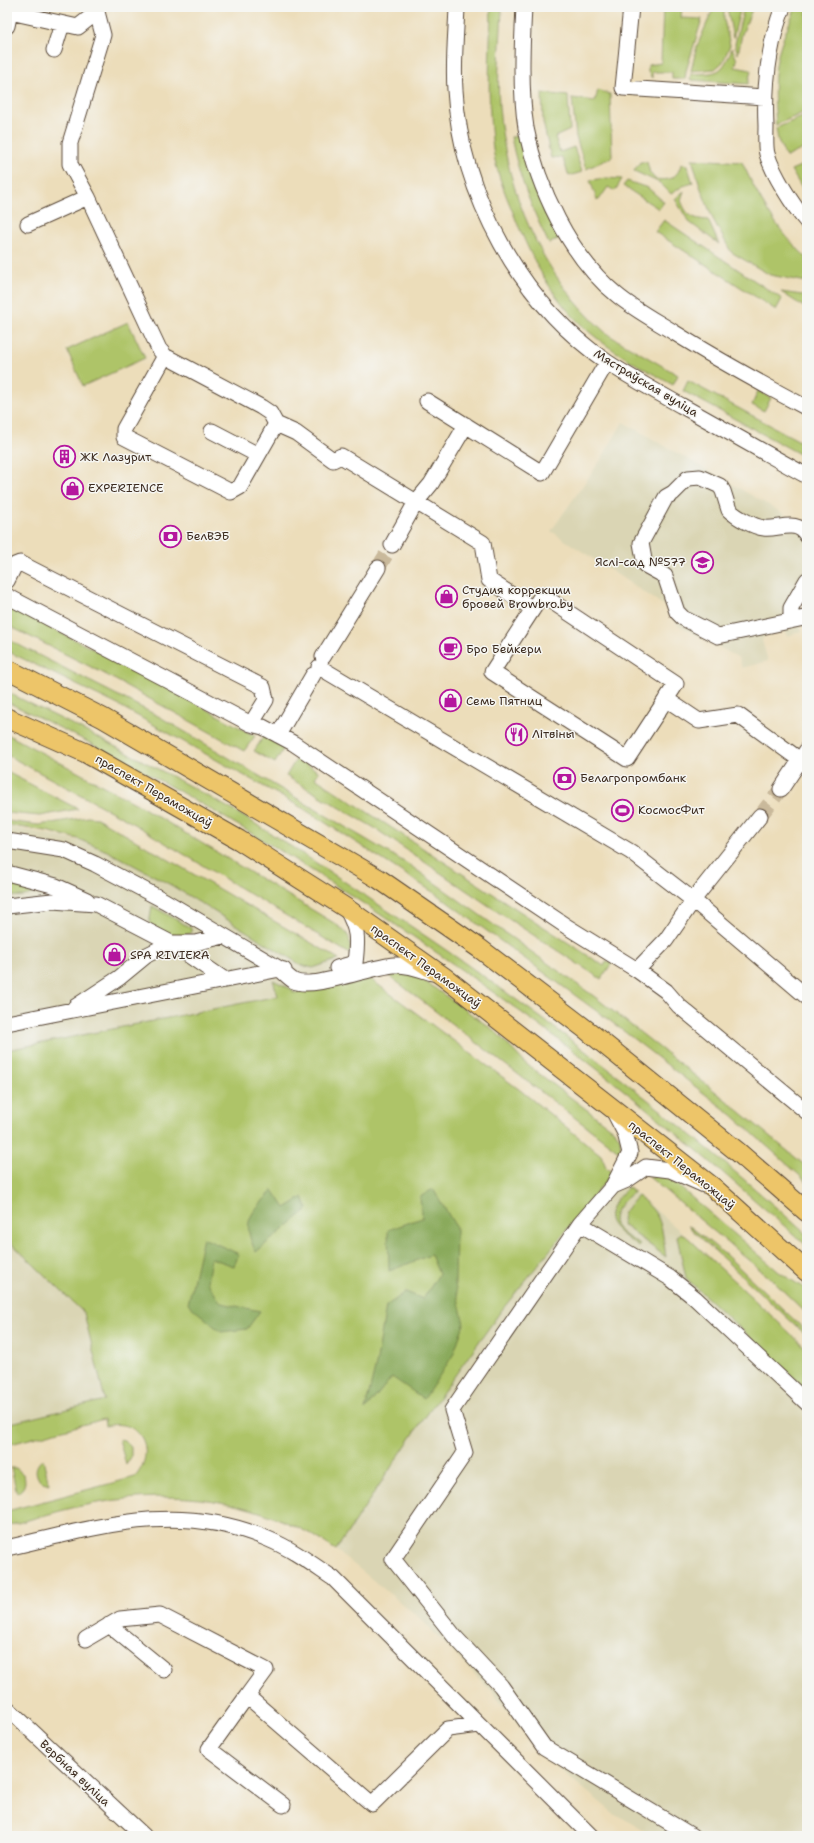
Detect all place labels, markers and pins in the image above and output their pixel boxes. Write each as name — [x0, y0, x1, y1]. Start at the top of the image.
building icon: ЖК Лазурит — [51, 444, 77, 470]
place label: ЖК Лазурит — [80, 449, 152, 465]
shop icon: EXPERIENCE — [60, 475, 86, 501]
place label: EXPERIENCE — [88, 480, 164, 496]
bank icon: БелВЭБ — [157, 523, 183, 549]
place label: БелВЭБ — [186, 528, 230, 544]
school or university icon: Яслі-сад №577 — [689, 549, 715, 575]
place label: Яслі-сад №577 — [595, 554, 686, 570]
place label: Студия коррекции бровей Browbro.by — [462, 582, 574, 612]
shop icon: Студия коррекции бровей Browbro.by — [434, 584, 460, 610]
cafe icon: Бро Бейкери — [437, 636, 463, 662]
place label: Бро Бейкери — [466, 641, 542, 657]
shop icon: Семь Пятниц — [438, 688, 464, 714]
place label: Семь Пятниц — [466, 693, 543, 709]
restaurant icon: Літвіны — [504, 721, 530, 747]
place label: Літвіны — [532, 726, 574, 742]
bank icon: Белагропромбанк — [552, 765, 578, 791]
place label: Белагропромбанк — [580, 770, 687, 786]
sports icon: КосмосФит — [610, 797, 636, 823]
place label: КосмосФит — [638, 802, 705, 818]
shop icon: SPA RIVIERA — [102, 942, 128, 968]
place label: SPA RIVIERA — [130, 947, 210, 963]

